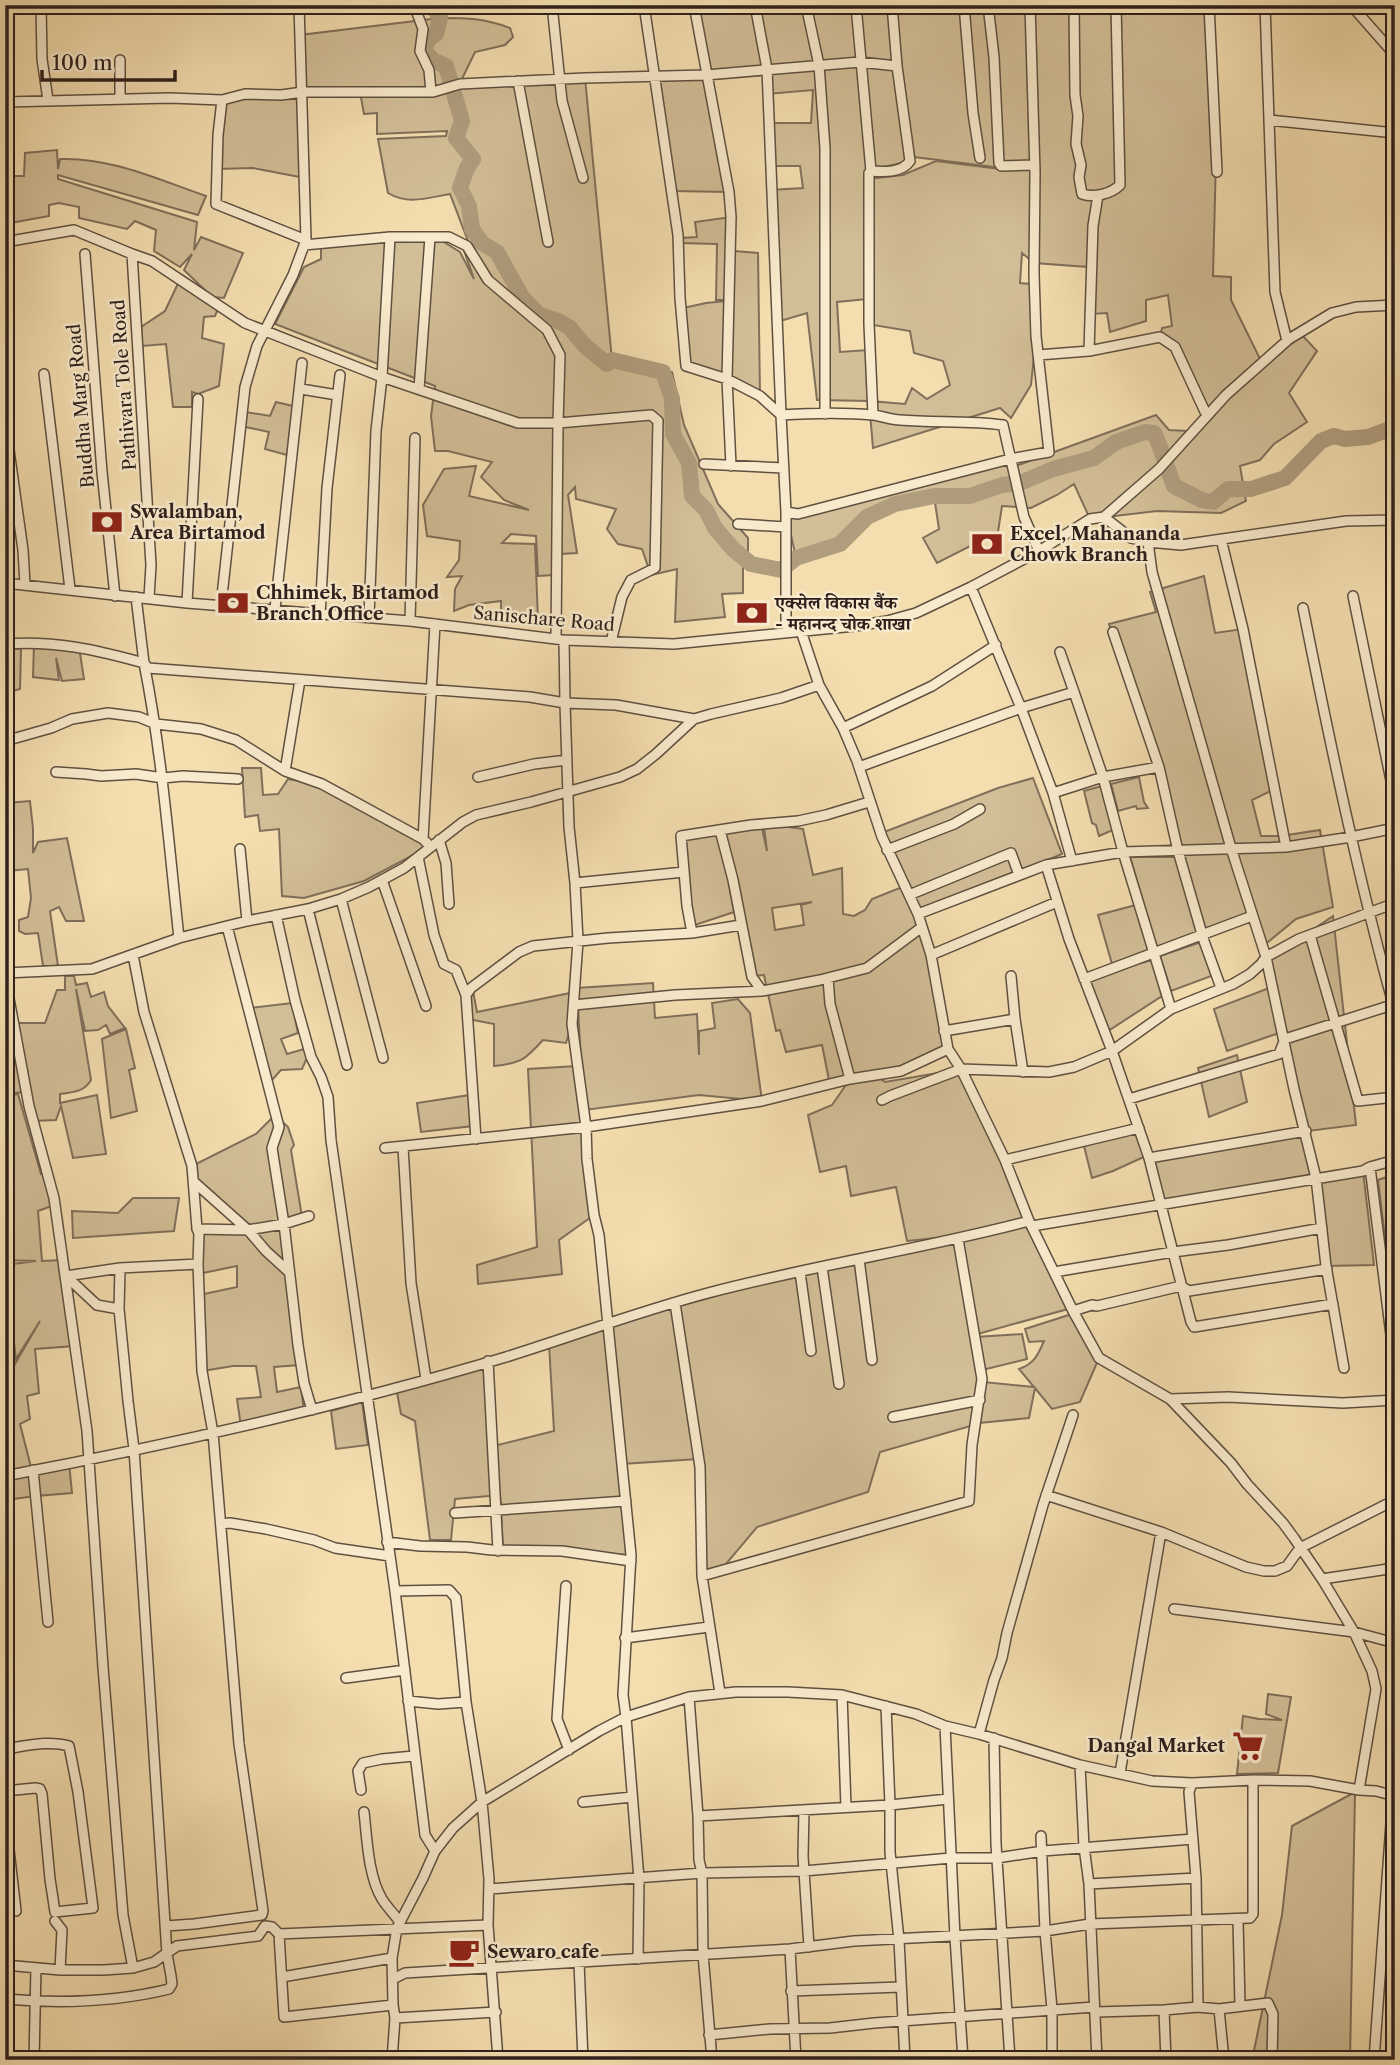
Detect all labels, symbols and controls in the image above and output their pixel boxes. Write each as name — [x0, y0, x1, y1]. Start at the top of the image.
scale bar — [42, 38, 175, 82]
text: 100 m — [52, 50, 113, 75]
street label: Pathivara Tole Road — [107, 299, 141, 471]
street label: Buddha Marg Road — [63, 323, 99, 489]
place label: Swalamban, Area Birtamod — [129, 501, 266, 544]
bank icon: Swalamban, Area Birtamod — [90, 505, 124, 539]
place label: Excel, Mahananda Chowk Branch — [1010, 523, 1181, 566]
bank icon: Excel, Mahananda Chowk Branch — [970, 527, 1004, 561]
place label: Chhimek, Birtamod Branch Office — [256, 582, 439, 625]
bank icon: Chhimek, Birtamod Branch Office — [216, 586, 250, 620]
place label: एक्सेल विकास बैंक - महानन्द चोक शाखा — [773, 592, 912, 635]
bank icon: एक्सेल विकास बैंक - महानन्द चोक शाखा — [735, 596, 769, 630]
street label: Sanischare Road — [472, 602, 616, 636]
supermarket icon: Dangal Market — [1231, 1729, 1265, 1763]
place label: Dangal Market — [1088, 1735, 1226, 1757]
cafe icon: Sewaro cafe — [447, 1935, 481, 1969]
place label: Sewaro cafe — [487, 1941, 599, 1963]

